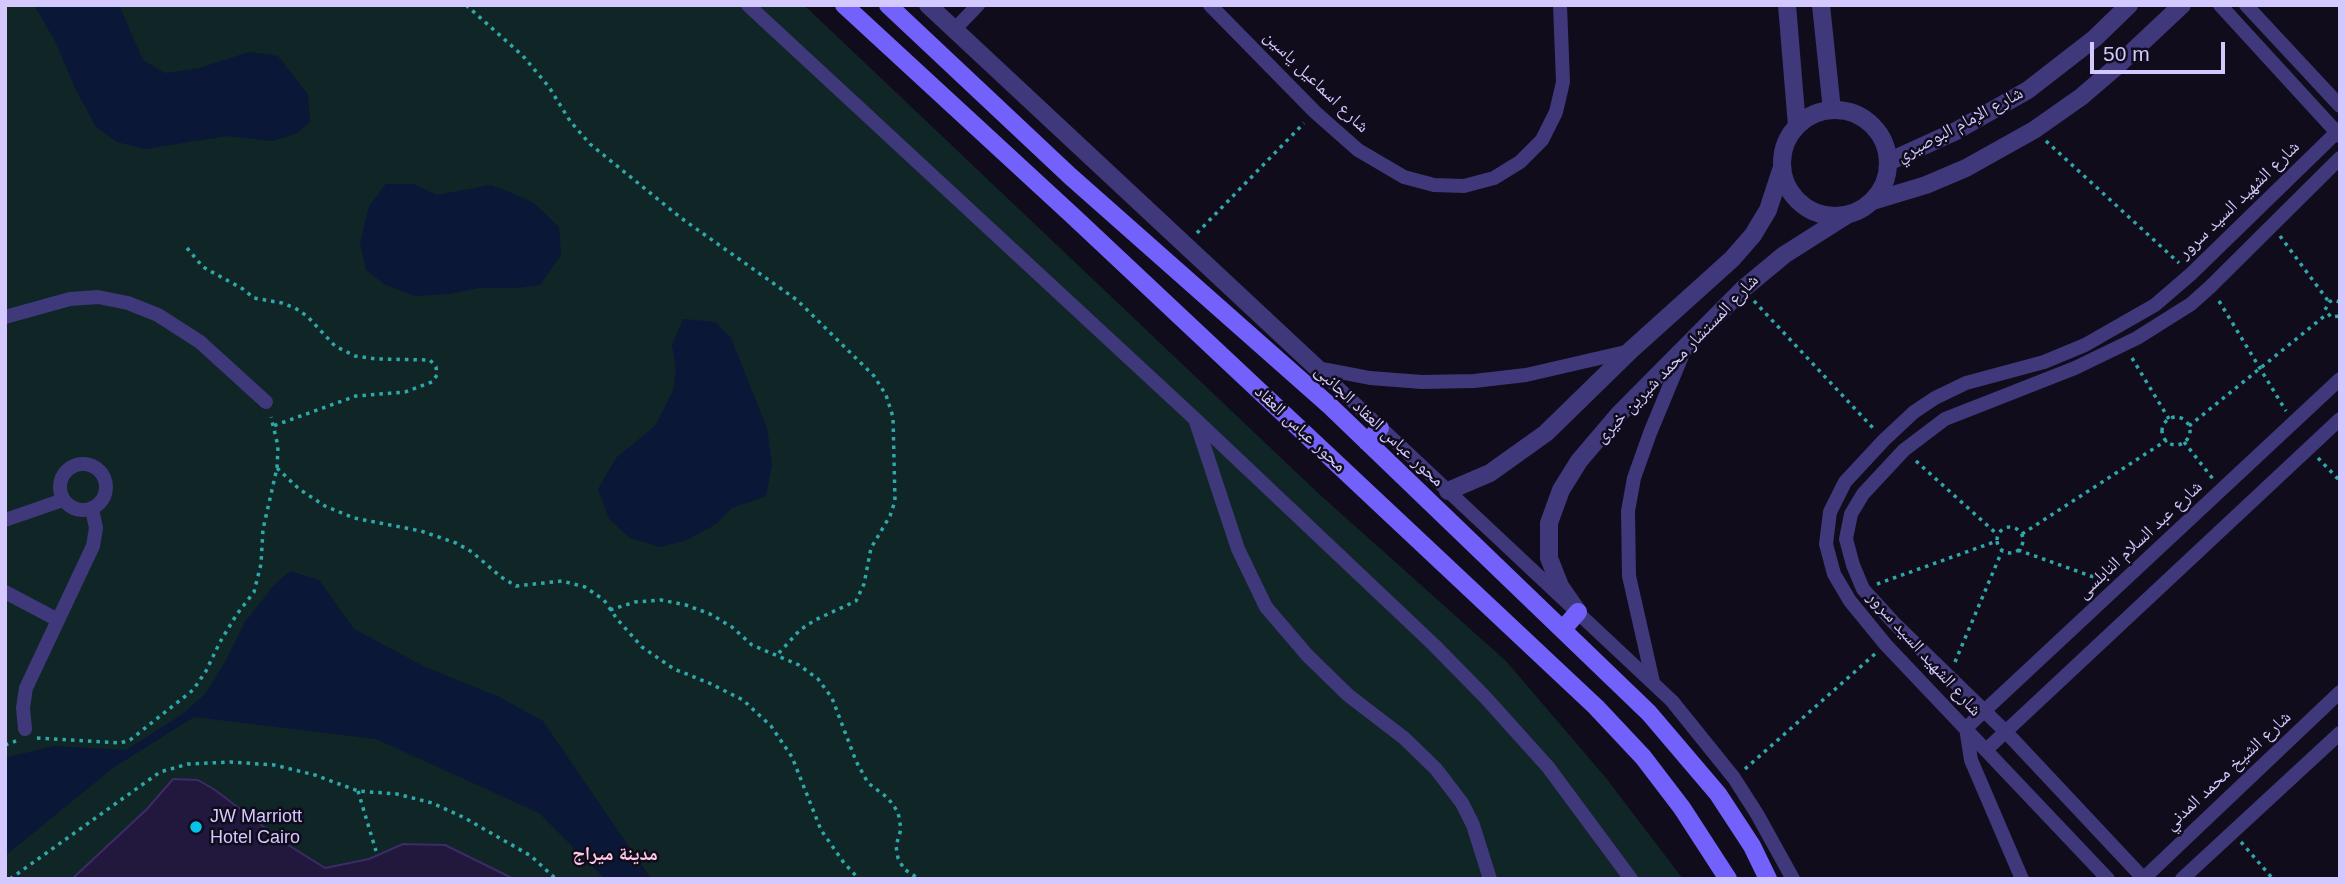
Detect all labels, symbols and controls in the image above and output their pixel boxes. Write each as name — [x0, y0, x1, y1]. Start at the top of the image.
street label: شارع اسماعيل ياسين — [1259, 26, 1373, 138]
scale bar — [2093, 28, 2228, 72]
text: 50 m — [2103, 42, 2150, 65]
street label: شارع الإمام البوصيري — [1893, 83, 2027, 167]
street label: شارع الشهيد السيد سرور — [2174, 136, 2304, 264]
street label: شارع المستشار محمد شيرين خيرى — [1591, 270, 1763, 448]
street label: محور عباس العقاد الجانبى — [1310, 360, 1448, 492]
street label: محور عباس العقاد — [1250, 381, 1350, 477]
street label: شارع عبد السلام النابلسى — [2073, 476, 2207, 604]
street label: شارع الشهيد السيد سرور — [1862, 587, 1986, 721]
street label: شارع الشيخ محمد المدني — [2160, 707, 2296, 835]
place label: JW Marriott Hotel Cairo — [210, 806, 302, 848]
marker: JW Marriott Hotel Cairo — [188, 819, 204, 835]
district label: مدينة ميراج — [572, 844, 658, 866]

